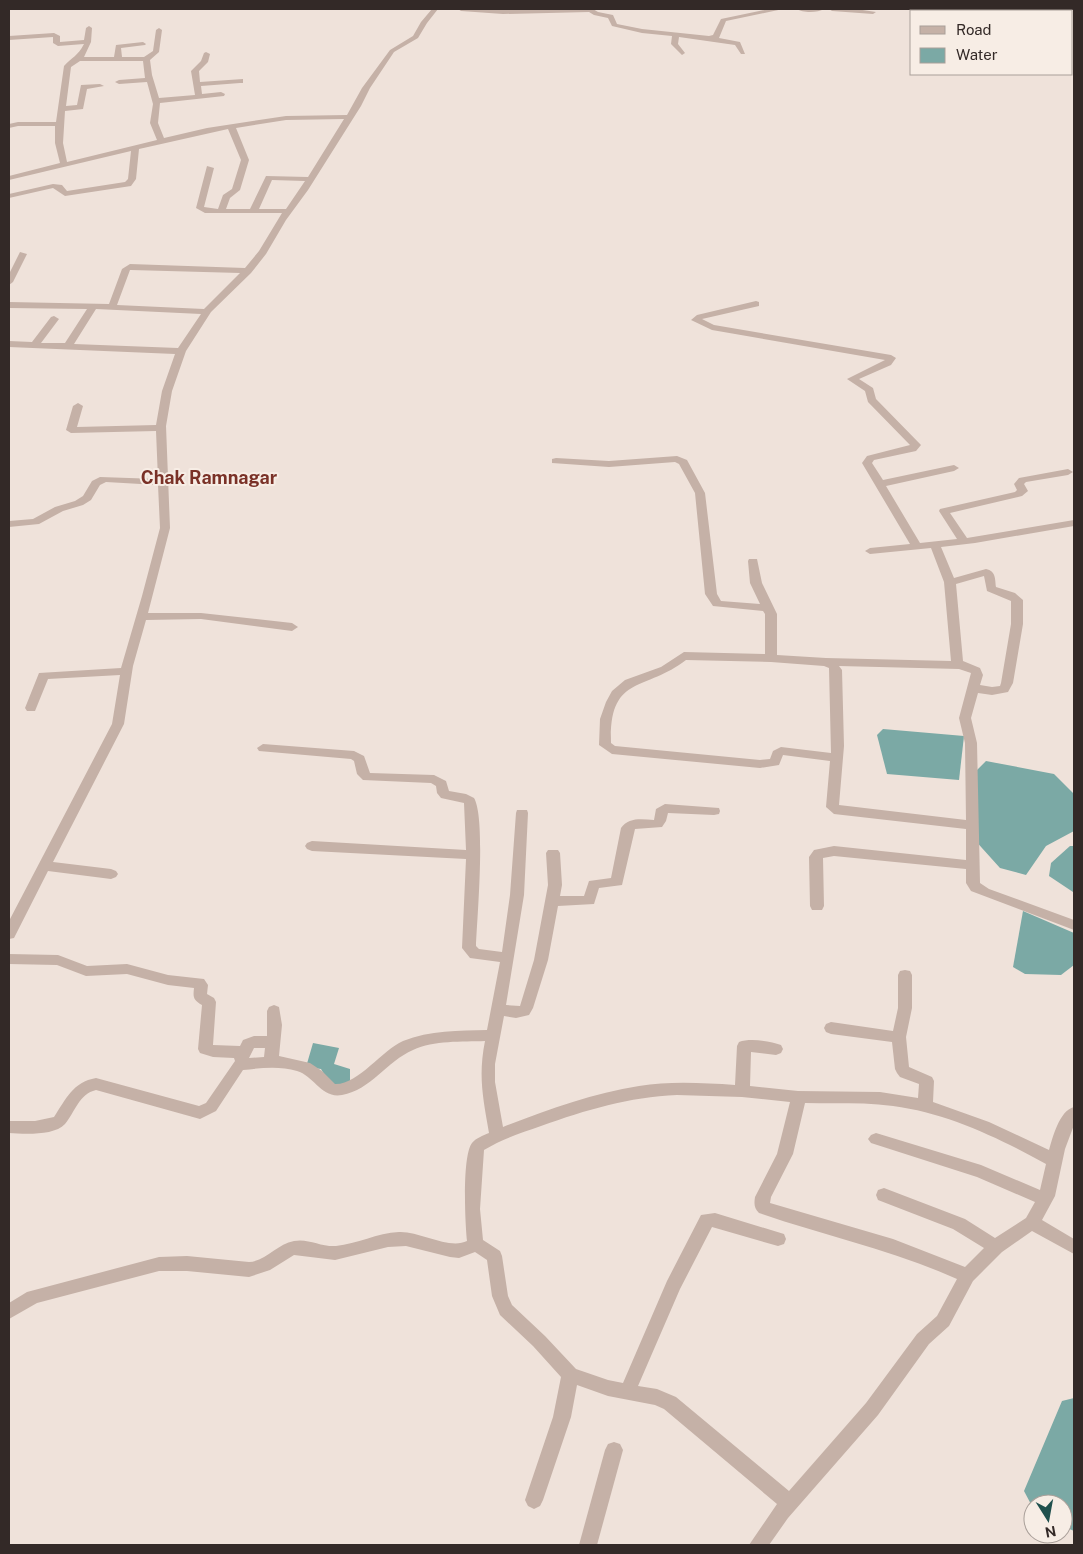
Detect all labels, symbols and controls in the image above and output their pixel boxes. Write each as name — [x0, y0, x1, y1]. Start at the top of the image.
legend — [910, 10, 1073, 75]
text: Road — [956, 21, 992, 38]
text: Water — [956, 46, 998, 63]
district label: Chak Ramnagar — [141, 467, 278, 488]
north arrow — [1023, 1494, 1073, 1544]
text: N — [1044, 1523, 1057, 1541]

